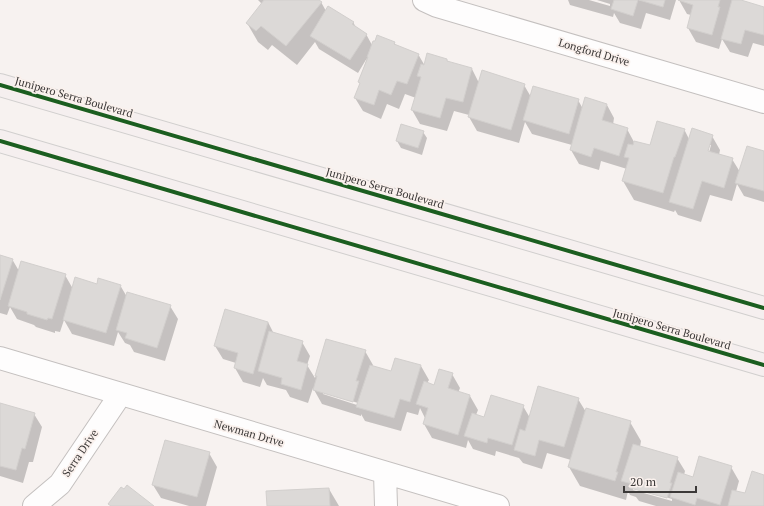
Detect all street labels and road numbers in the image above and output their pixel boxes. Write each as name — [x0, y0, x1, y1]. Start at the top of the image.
street label: Longford Drive — [557, 35, 632, 69]
street label: Junipero Serra Boulevard — [13, 73, 135, 121]
street label: Junipero Serra Boulevard — [324, 164, 446, 212]
street label: Junipero Serra Boulevard — [611, 305, 733, 353]
street label: Newman Drive — [212, 416, 286, 450]
street label: Serra Drive — [59, 426, 101, 479]

